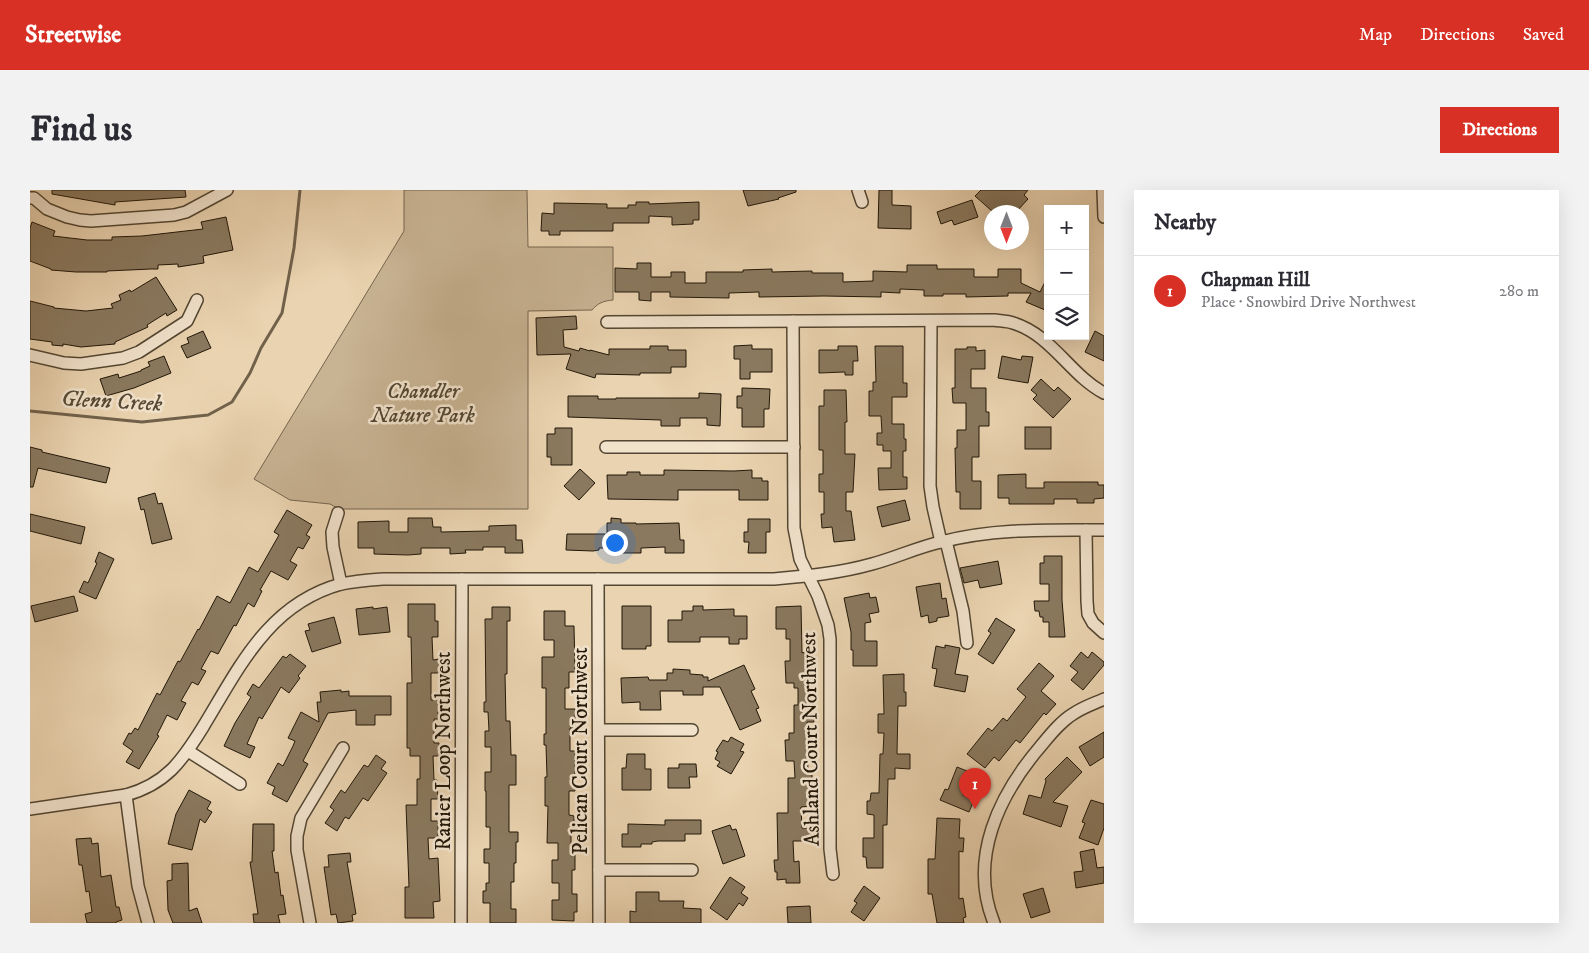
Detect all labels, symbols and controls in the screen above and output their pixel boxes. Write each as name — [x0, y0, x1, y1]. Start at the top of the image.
text: Streetwise — [25, 20, 121, 50]
text: Map — [1359, 24, 1392, 46]
text: Directions — [1420, 24, 1495, 46]
text: Saved — [1523, 24, 1564, 46]
button: Directions — [1440, 107, 1559, 153]
text: Find us — [30, 108, 132, 152]
north arrow — [984, 205, 1029, 250]
map controls — [1044, 205, 1089, 340]
button: + — [1044, 205, 1089, 250]
text: Nearby — [1154, 210, 1216, 236]
button: − — [1044, 250, 1089, 295]
text: Chapman Hill — [1201, 269, 1310, 292]
text: 1 — [1167, 281, 1173, 301]
text: 280 m — [1499, 281, 1539, 301]
text: Place · Snowbird Drive Northwest — [1201, 292, 1416, 312]
button: layers — [1044, 295, 1089, 340]
park label: Chandler Nature Park — [370, 379, 475, 429]
water label: Glenn Creek — [61, 385, 164, 418]
your location — [602, 530, 628, 556]
street label: Ashland Court Northwest — [796, 631, 826, 846]
street label: Pelican Court Northwest — [568, 647, 594, 855]
street label: Ranier Loop Northwest — [431, 651, 457, 851]
pin: 1 — [959, 768, 991, 809]

